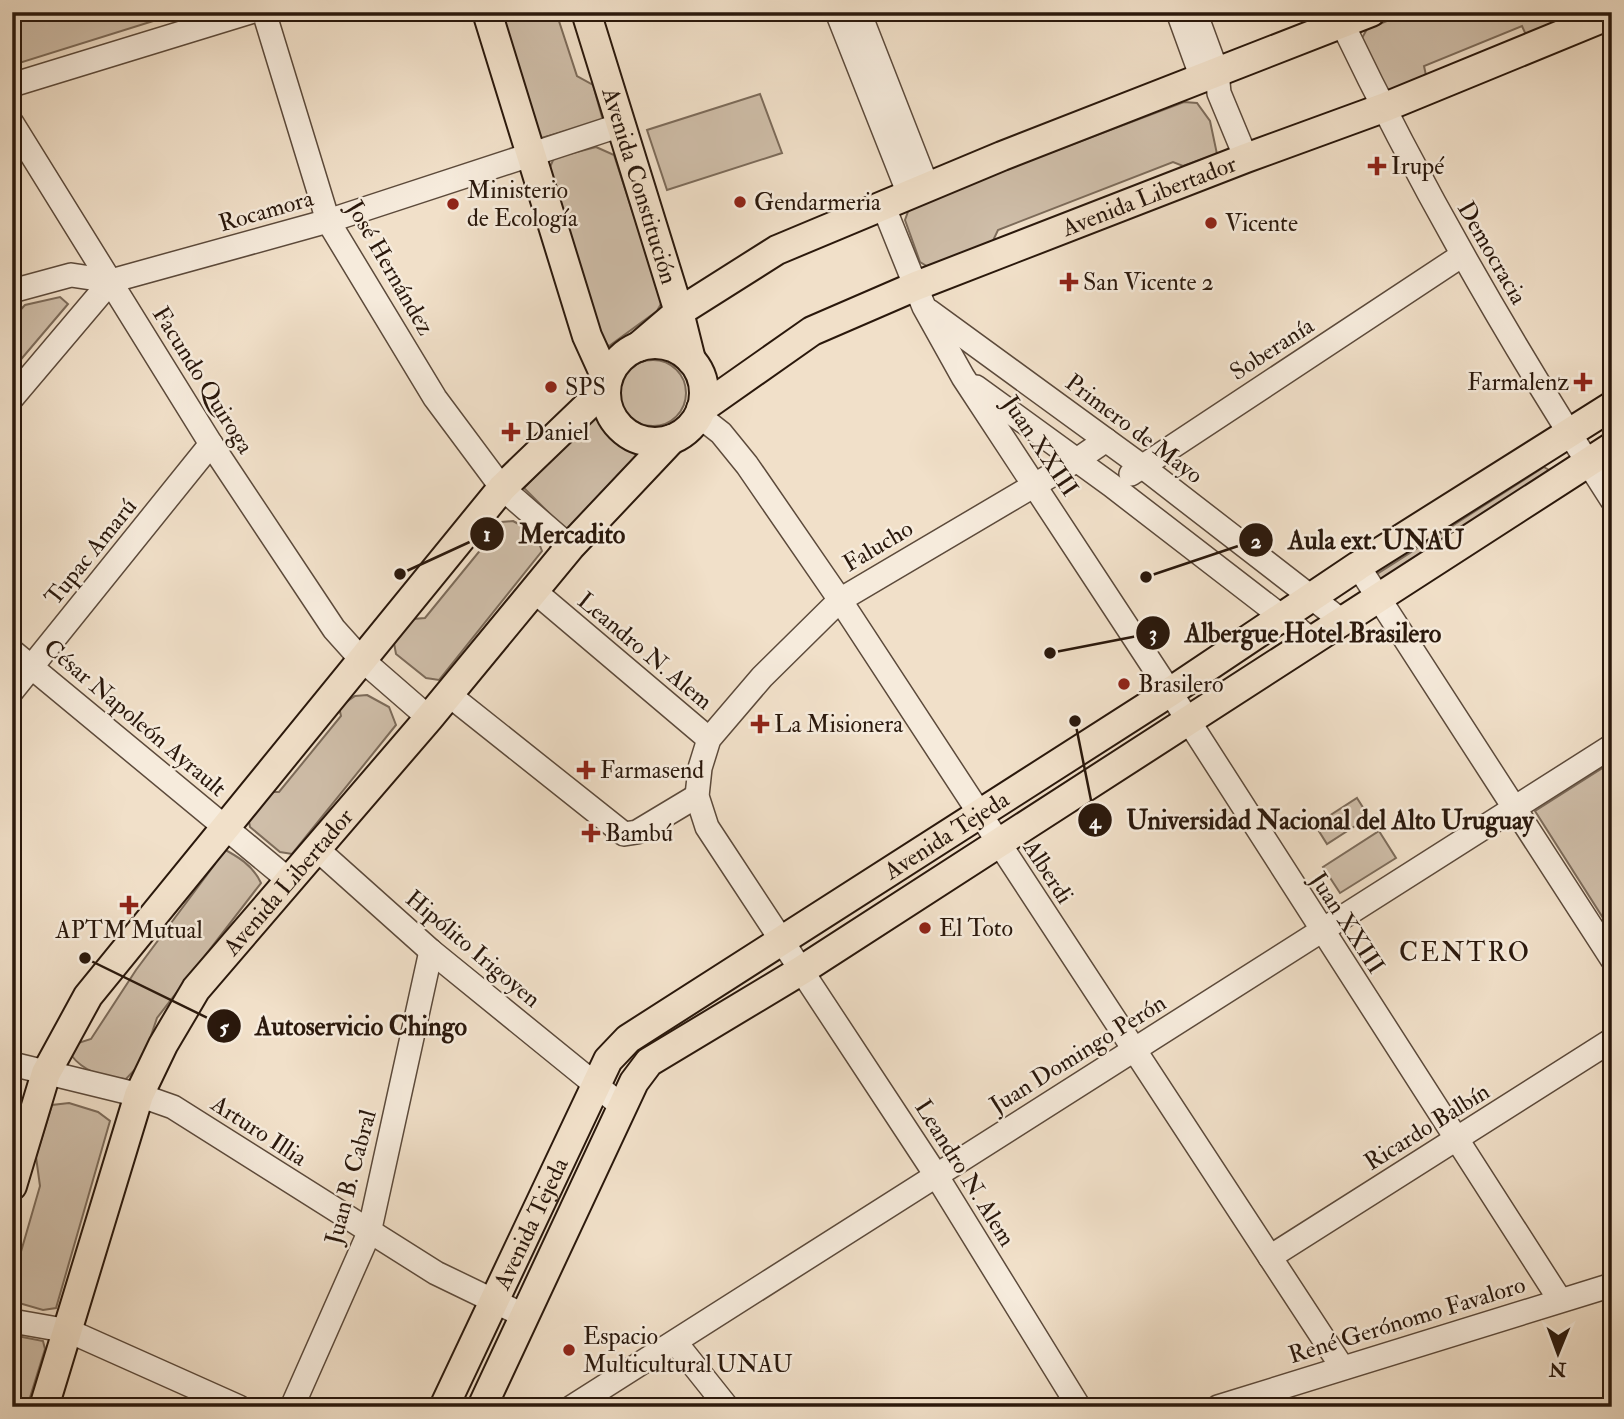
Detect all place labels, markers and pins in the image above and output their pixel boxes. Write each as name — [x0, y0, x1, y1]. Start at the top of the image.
place label: Irupé — [1391, 151, 1445, 182]
marker: Irupé — [1369, 158, 1385, 174]
place label: Ministerio de Ecología — [467, 175, 579, 234]
place label: Gendarmeria — [754, 187, 882, 218]
marker: Gendarmeria — [732, 194, 748, 210]
marker: Ministerio de Ecología — [445, 196, 461, 212]
place label: Vicente — [1225, 208, 1298, 239]
marker: Vicente — [1203, 215, 1219, 231]
place label: San Vicente 2 — [1083, 267, 1214, 298]
marker: San Vicente 2 — [1061, 274, 1077, 290]
place label: Farmalenz — [1467, 367, 1569, 398]
place label: SPS — [565, 372, 606, 403]
marker: Farmalenz — [1575, 374, 1591, 390]
marker: SPS — [543, 379, 559, 395]
place label: Daniel — [525, 417, 589, 448]
marker: Daniel — [503, 424, 519, 440]
callout: Mercadito — [470, 510, 640, 557]
callout: Aula ext. UNAU — [1239, 517, 1478, 564]
callout: Albergue Hotel Brasilero — [1136, 609, 1456, 656]
place label: Brasilero — [1138, 669, 1224, 700]
marker: Brasilero — [1116, 676, 1132, 692]
place label: La Misionera — [774, 709, 904, 740]
marker: La Misionera — [752, 716, 768, 732]
place label: Farmasend — [600, 755, 704, 786]
marker: Farmasend — [578, 762, 594, 778]
callout: Universidad Nacional del Alto Uruguay — [1078, 797, 1548, 844]
place label: Bambú — [605, 818, 673, 849]
marker: Bambú — [583, 825, 599, 841]
marker: APTM Mutual — [121, 897, 137, 913]
place label: El Toto — [939, 913, 1013, 944]
place label: APTM Mutual — [54, 915, 203, 946]
marker: El Toto — [917, 920, 933, 936]
callout: Autoservicio Chingo — [207, 1003, 481, 1050]
place label: Espacio Multicultural UNAU — [583, 1321, 792, 1380]
marker: Espacio Multicultural UNAU — [561, 1342, 577, 1358]

